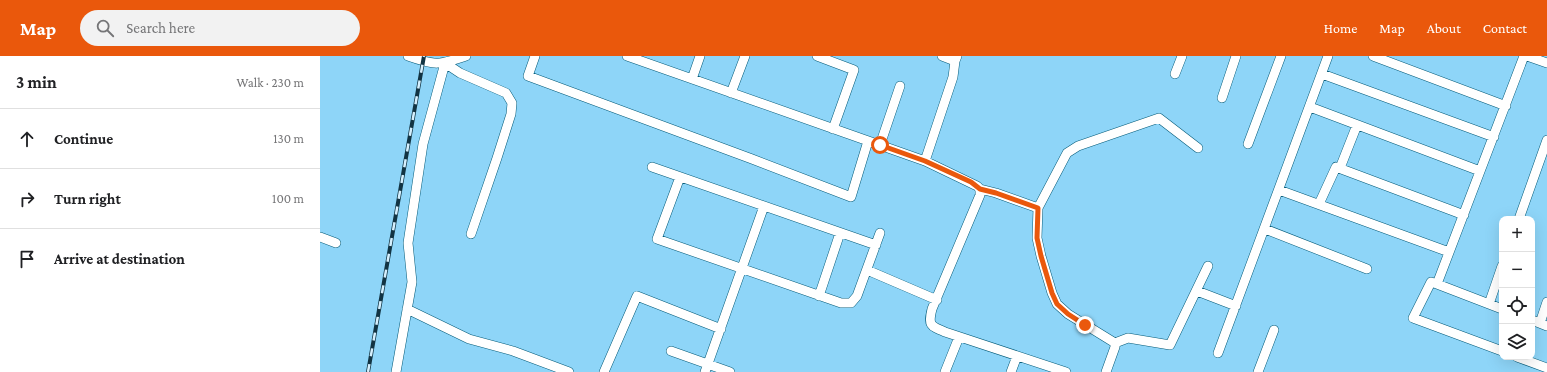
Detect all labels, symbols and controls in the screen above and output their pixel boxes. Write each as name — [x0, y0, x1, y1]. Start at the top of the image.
search box — [80, 10, 360, 46]
icon: search — [94, 17, 116, 39]
text: Map — [20, 18, 56, 39]
text: Search here — [126, 20, 195, 36]
text: Home — [1324, 20, 1357, 36]
text: Map — [1379, 20, 1405, 36]
text: About — [1427, 20, 1461, 36]
text: Contact — [1483, 20, 1527, 36]
text: 3 min — [16, 73, 57, 92]
text: Walk · 230 m — [236, 75, 304, 90]
icon: ahead — [16, 128, 38, 150]
text: Continue — [54, 131, 113, 147]
text: 130 m — [273, 131, 304, 146]
route start — [871, 136, 889, 154]
icon: right — [16, 188, 38, 210]
text: Turn right — [54, 191, 121, 207]
text: 100 m — [272, 191, 304, 206]
map controls — [1499, 216, 1535, 360]
button: + — [1499, 216, 1535, 252]
icon: arrive — [16, 248, 38, 270]
text: Arrive at destination — [54, 251, 185, 267]
button: − — [1499, 252, 1535, 288]
button: locate — [1499, 288, 1535, 324]
route end — [1076, 316, 1094, 334]
button: layers — [1499, 324, 1535, 360]

